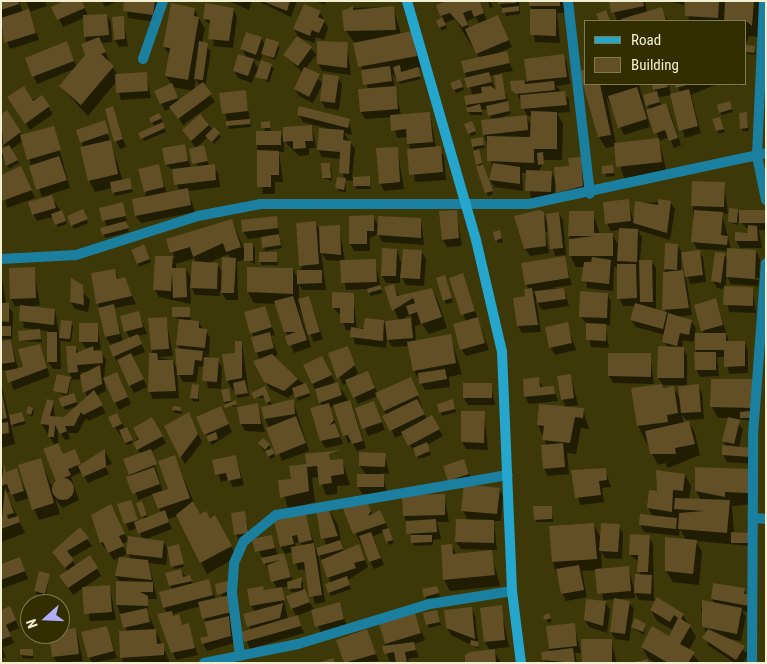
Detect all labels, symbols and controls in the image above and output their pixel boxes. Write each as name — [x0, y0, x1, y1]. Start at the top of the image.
legend — [584, 20, 747, 85]
text: Road — [631, 31, 661, 49]
text: Building — [631, 56, 679, 74]
north arrow — [20, 594, 70, 644]
text: N — [23, 617, 41, 631]

